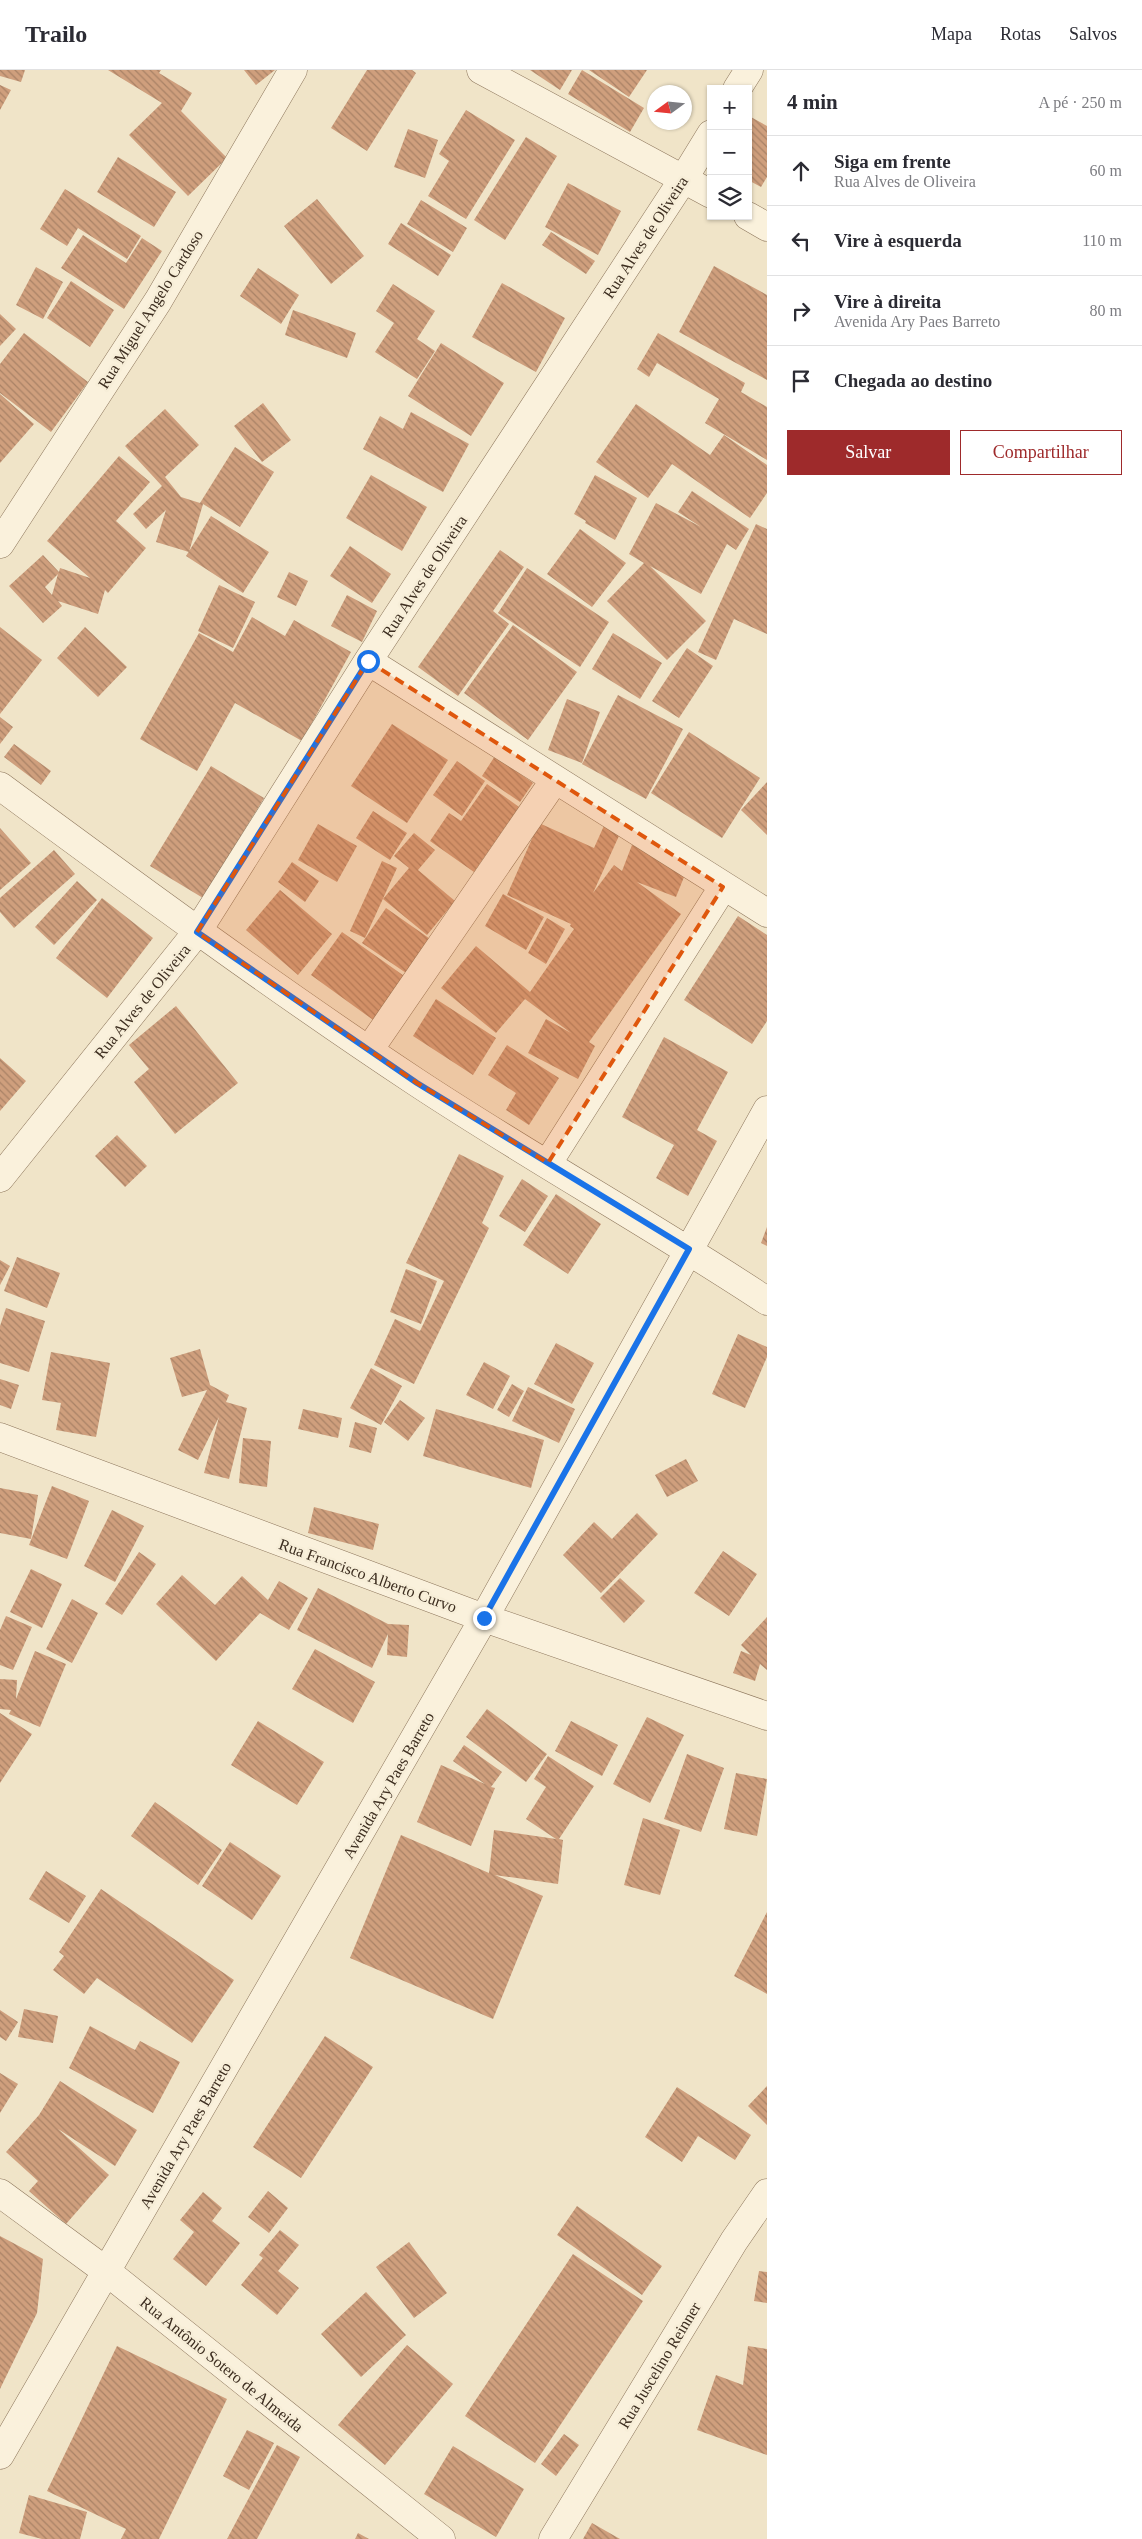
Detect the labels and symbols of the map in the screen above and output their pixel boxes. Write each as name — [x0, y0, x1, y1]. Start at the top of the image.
north arrow — [647, 85, 692, 130]
street label: Rua Alves de Oliveira — [600, 173, 691, 301]
street label: Rua Miguel Angelo Cardoso — [95, 227, 207, 392]
street label: Rua Alves de Oliveira — [379, 512, 470, 640]
route start — [357, 650, 380, 673]
street label: Rua Alves de Oliveira — [91, 941, 194, 1062]
street label: Rua Francisco Alberto Curvo — [277, 1535, 459, 1616]
route end — [473, 1607, 496, 1630]
street label: Avenida Ary Paes Barreto — [339, 1709, 438, 1862]
street label: Avenida Ary Paes Barreto — [136, 2059, 235, 2212]
street label: Rua Antônio Sotero de Almeida — [137, 2293, 306, 2435]
street label: Rua Juscelino Reinner — [615, 2299, 704, 2431]

